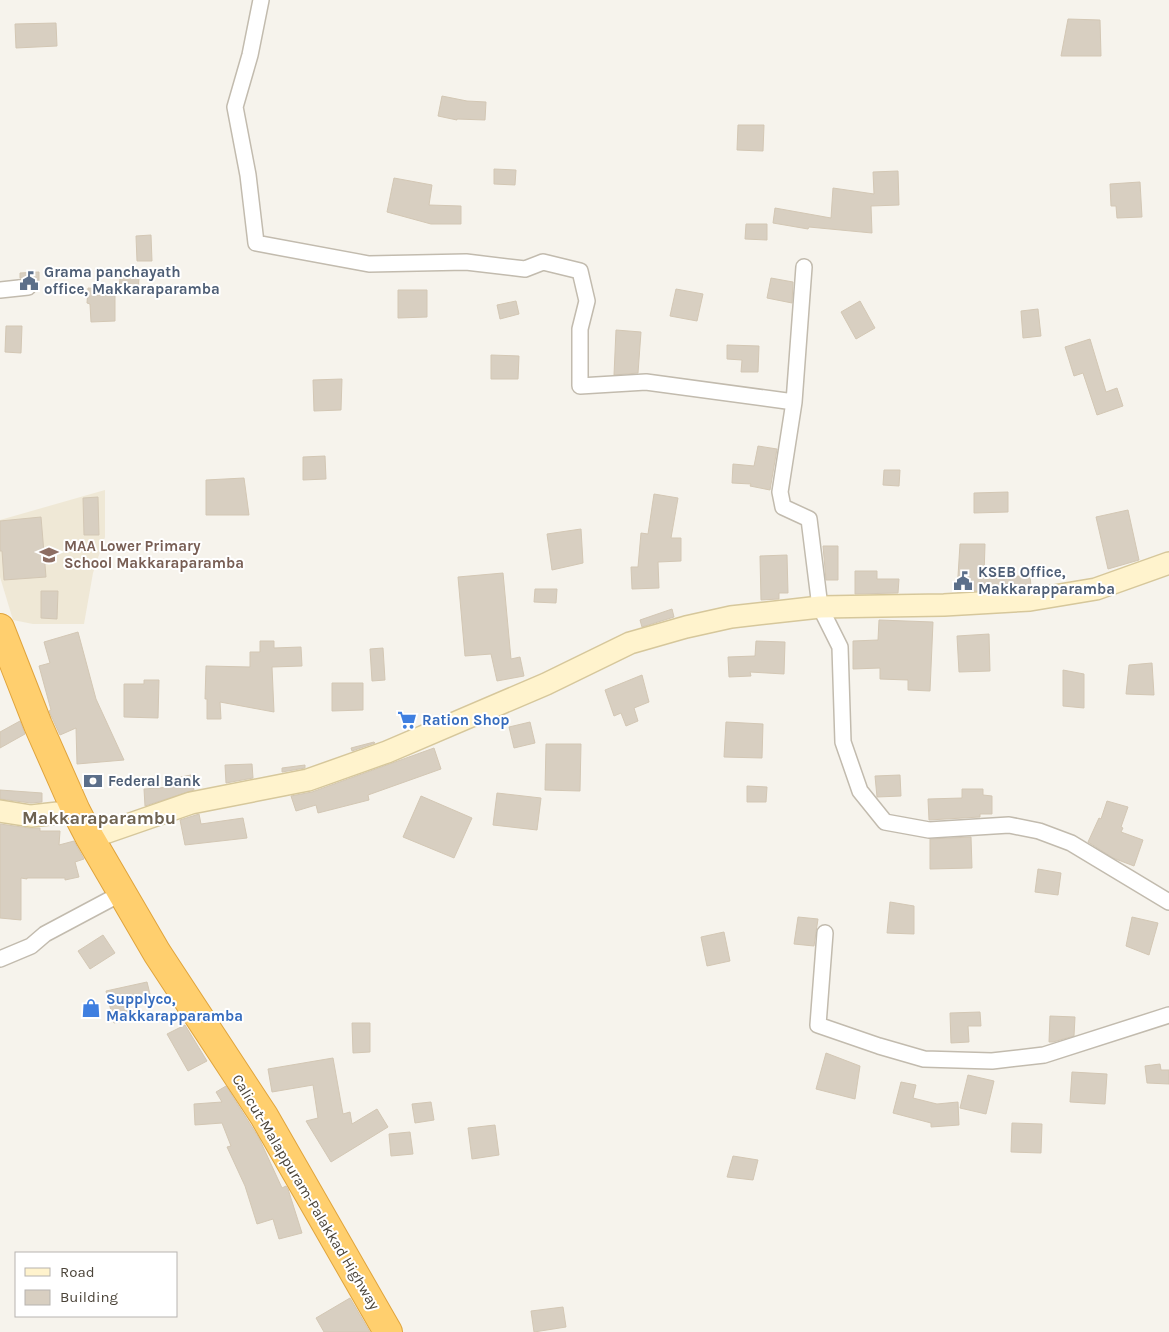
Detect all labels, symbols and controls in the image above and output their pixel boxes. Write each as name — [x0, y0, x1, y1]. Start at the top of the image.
place label: Grama panchayath office, Makkaraparamba — [44, 263, 220, 298]
public building icon: Grama panchayath office, Makkaraparamba — [18, 270, 40, 292]
place label: MAA Lower Primary School Makkaraparamba — [64, 537, 244, 572]
school or university icon: MAA Lower Primary School Makkaraparamba — [38, 544, 60, 566]
place label: KSEB Office, Makkarapparamba — [978, 563, 1115, 598]
public building icon: KSEB Office, Makkarapparamba — [952, 570, 974, 592]
supermarket icon: Ration Shop — [396, 709, 418, 731]
place label: Ration Shop — [422, 711, 509, 729]
bank icon: Federal Bank — [82, 770, 104, 792]
place label: Federal Bank — [108, 772, 201, 790]
district label: Makkaraparambu — [22, 807, 176, 829]
place label: Supplyco, Makkarapparamba — [106, 990, 243, 1025]
shop icon: Supplyco, Makkarapparamba — [80, 997, 102, 1019]
street label: Calicut-Malappuram-Palakkad Highway — [228, 1071, 384, 1313]
legend — [15, 1252, 178, 1317]
text: Road — [60, 1263, 95, 1281]
text: Building — [60, 1288, 118, 1306]

